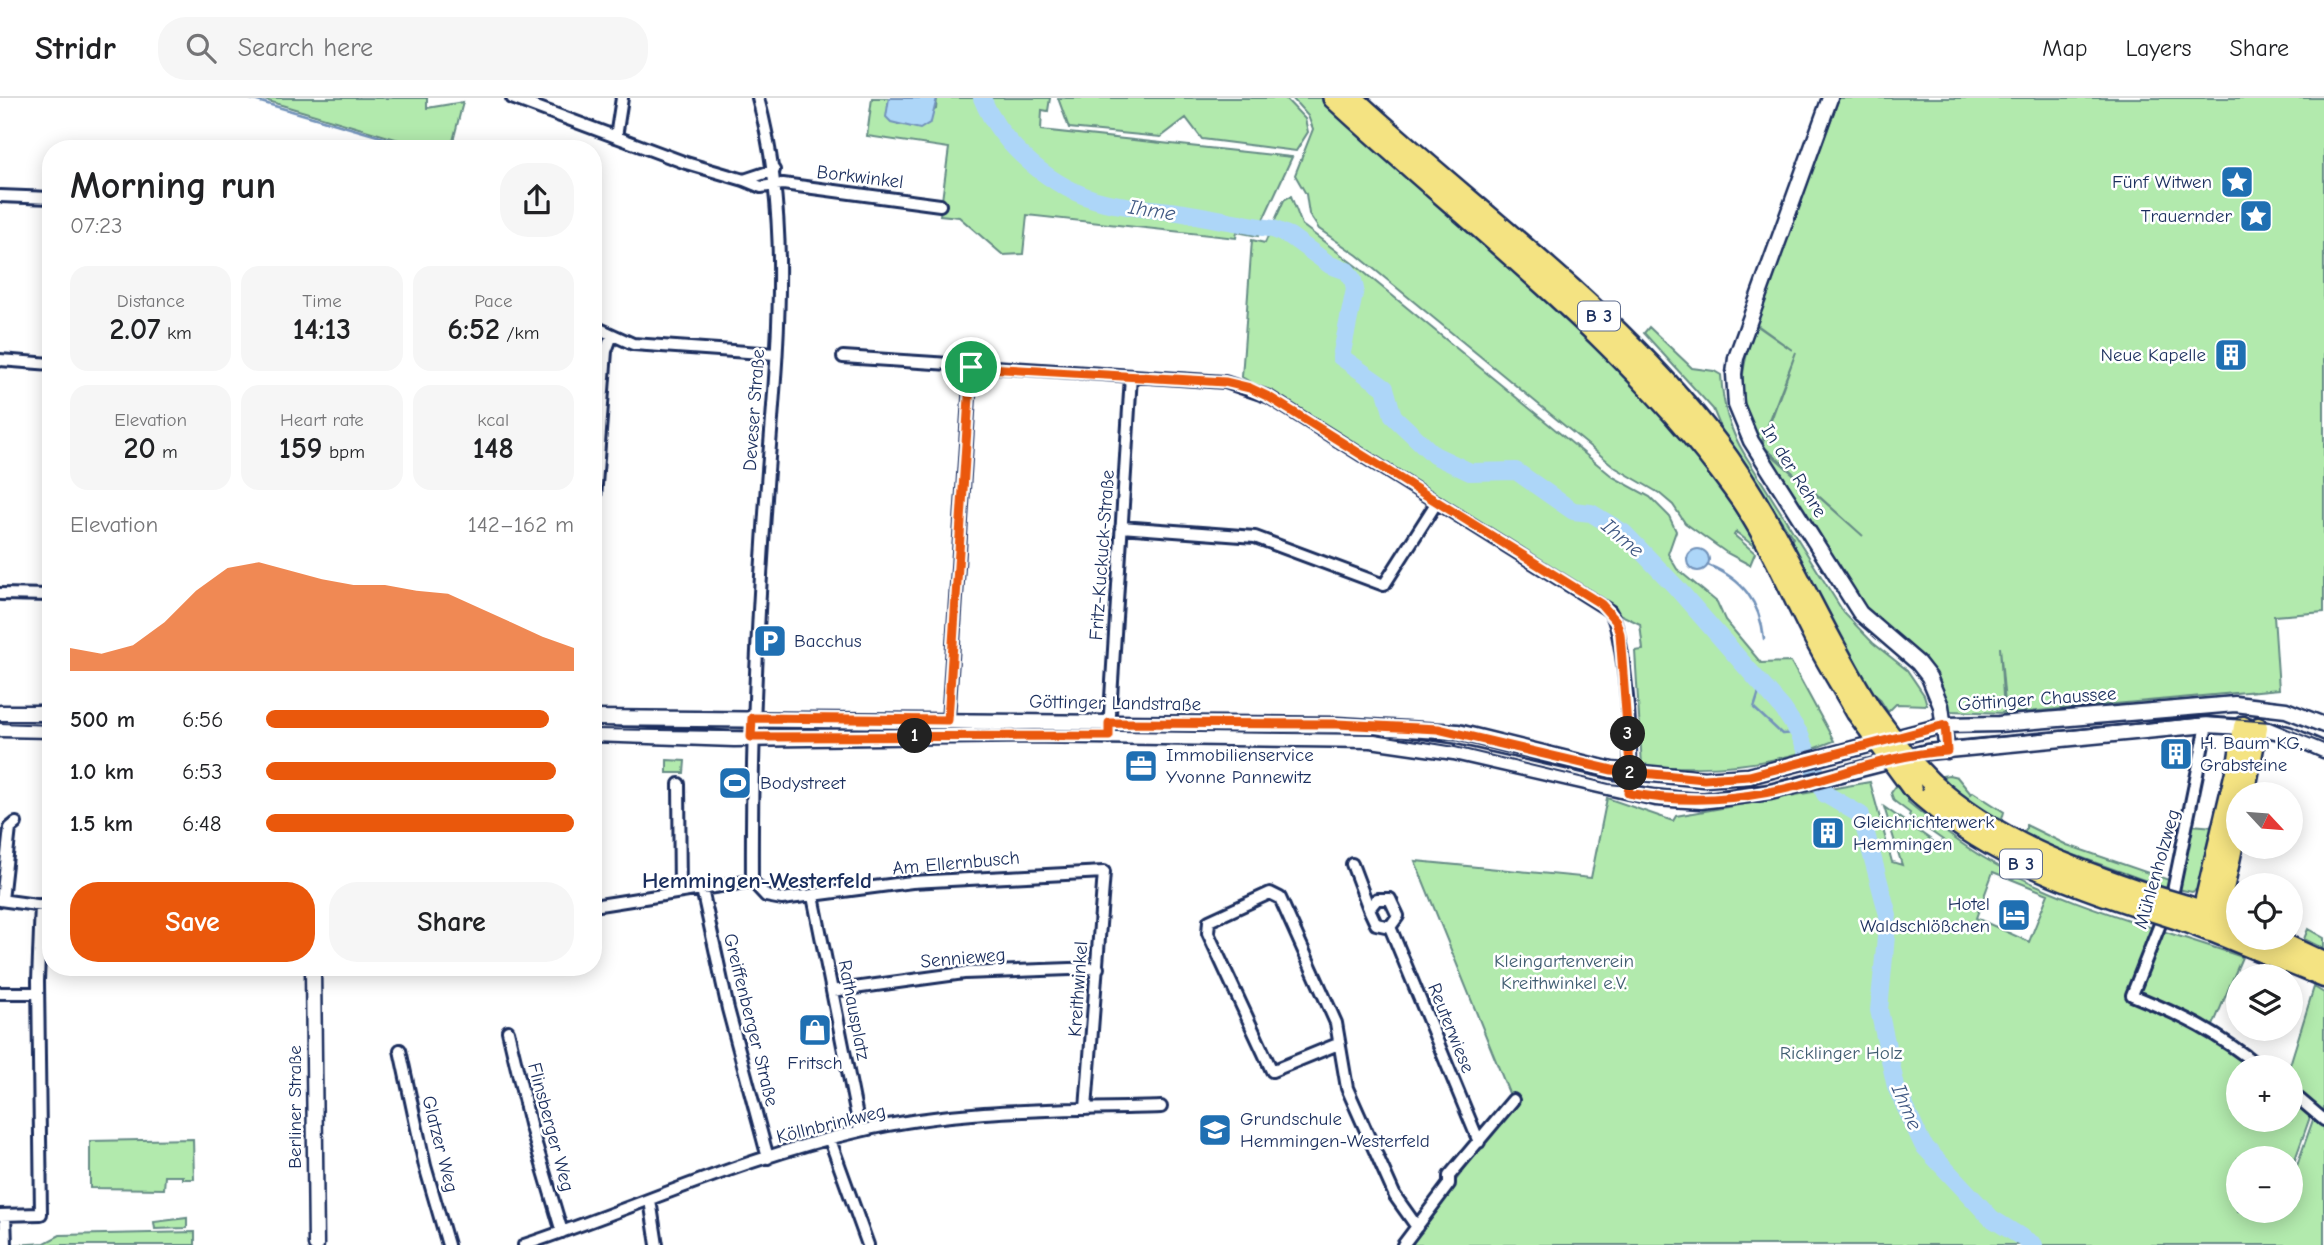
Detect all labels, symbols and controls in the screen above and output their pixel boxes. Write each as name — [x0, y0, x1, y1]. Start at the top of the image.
search box — [158, 17, 648, 80]
text: Stridr — [35, 29, 116, 67]
icon: search — [182, 29, 220, 67]
text: Search here — [238, 33, 373, 63]
text: Map — [2042, 34, 2088, 62]
text: Layers — [2126, 34, 2191, 62]
text: Share — [2229, 34, 2289, 62]
street label: Borkwinkel — [815, 161, 905, 193]
button: share — [500, 163, 574, 237]
place icon: Fünf Witwen — [2218, 163, 2256, 201]
text: Morning run — [70, 164, 276, 208]
place label: Fünf Witwen — [2112, 171, 2212, 193]
water label: Ihme — [1126, 194, 1178, 226]
place icon: Trauernder — [2237, 197, 2275, 235]
place label: Trauernder — [2141, 205, 2232, 227]
text: 07:23 — [70, 212, 123, 239]
text: Distance — [117, 290, 185, 312]
text: Time — [302, 290, 342, 312]
text: Pace — [474, 290, 512, 312]
road number: B 3 — [1578, 302, 1620, 330]
text: 2.07 — [110, 312, 161, 347]
text: 14:13 — [293, 312, 351, 347]
text: 6:52 — [447, 312, 500, 347]
text: km — [161, 322, 192, 344]
text: /km — [500, 322, 539, 344]
building icon: Neue Kapelle — [2212, 336, 2250, 374]
pin — [941, 337, 1001, 397]
place label: Neue Kapelle — [2101, 344, 2206, 366]
street label: Deveser Straße — [739, 348, 769, 472]
icon: arrive — [952, 348, 990, 386]
text: Elevation — [114, 409, 187, 431]
text: Heart rate — [280, 409, 364, 431]
text: kcal — [477, 409, 509, 431]
street label: In der Rehre — [1757, 421, 1831, 521]
text: 20 — [124, 431, 156, 466]
text: 159 — [279, 431, 323, 466]
text: 148 — [473, 431, 514, 466]
text: m — [156, 441, 178, 463]
text: bpm — [323, 441, 365, 463]
street label: Fritz-Kuckuck-Straße — [1085, 469, 1119, 641]
text: Elevation — [70, 511, 158, 538]
text: 142–162 m — [468, 511, 574, 538]
water label: Ihme — [1596, 513, 1649, 563]
parking icon: Bacchus — [751, 622, 789, 660]
place label: Bacchus — [794, 630, 862, 652]
street label: Göttinger Chaussee — [1957, 682, 2117, 716]
street label: Göttinger Landstraße — [1029, 691, 1201, 715]
text: 500 m — [70, 706, 135, 733]
text: 6:56 — [182, 706, 224, 733]
pin: 3 — [1610, 716, 1646, 752]
pin: 1 — [898, 718, 932, 754]
text: 3 — [1623, 722, 1632, 744]
text: 1 — [911, 724, 918, 746]
place label: H. Baum KG, Grabsteine — [2200, 732, 2303, 776]
building icon: H. Baum KG, Grabsteine — [2157, 735, 2195, 773]
place label: Immobilienservice Yvonne Pannewitz — [1166, 744, 1314, 788]
office icon: Immobilienservice Yvonne Pannewitz — [1122, 747, 1160, 785]
pin: 2 — [1612, 756, 1648, 790]
text: 1.0 km — [70, 758, 134, 785]
text: 6:53 — [182, 758, 223, 785]
text: 2 — [1625, 761, 1634, 783]
sports icon: Bodystreet — [716, 764, 754, 802]
place label: Bodystreet — [760, 772, 846, 794]
north arrow — [2226, 782, 2303, 859]
map controls — [2226, 782, 2303, 1223]
street label: Mühlenholzweg — [2129, 807, 2185, 931]
text: 1.5 km — [70, 810, 133, 837]
text: 6:48 — [182, 810, 222, 837]
place label: Gleichrichterwerk Hemmingen — [1853, 811, 1995, 855]
building icon: Gleichrichterwerk Hemmingen — [1809, 814, 1847, 852]
street label: Am Ellernbusch — [892, 846, 1020, 880]
road number: B 3 — [2000, 850, 2042, 878]
district label: Hemmingen-Westerfeld — [642, 867, 872, 894]
button: locate — [2226, 873, 2303, 950]
button: Save — [70, 882, 315, 962]
button: Share — [329, 882, 574, 962]
place label: Hotel Waldschlößchen — [1860, 893, 1990, 937]
hotel icon: Hotel Waldschlößchen — [1995, 896, 2033, 934]
street label: Greiffenberger Straße — [719, 931, 783, 1109]
street label: Kreithwinkel — [1064, 940, 1092, 1038]
street label: Sennieweg — [919, 943, 1007, 973]
park label: Kleingartenverein Kreithwinkel e.V. — [1494, 950, 1634, 994]
street label: Rathausplatz — [834, 958, 874, 1062]
button: layers — [2226, 964, 2303, 1041]
street label: Reuterwiese — [1423, 980, 1479, 1076]
shop icon: Fritsch — [796, 1011, 834, 1049]
park label: Ricklinger Holz — [1780, 1042, 1902, 1064]
street label: Berliner Straße — [284, 1045, 306, 1169]
place label: Fritsch — [787, 1052, 843, 1074]
button: + — [2226, 1055, 2303, 1132]
street label: Flinsberger Weg — [523, 1060, 579, 1194]
water label: Ihme — [1886, 1080, 1927, 1134]
street label: Glatzer Weg — [417, 1093, 463, 1195]
street label: Köllnbrinkweg — [774, 1100, 888, 1148]
place label: Grundschule Hemmingen-Westerfeld — [1240, 1108, 1430, 1152]
school or university icon: Grundschule Hemmingen-Westerfeld — [1196, 1111, 1234, 1149]
button: − — [2226, 1146, 2303, 1223]

